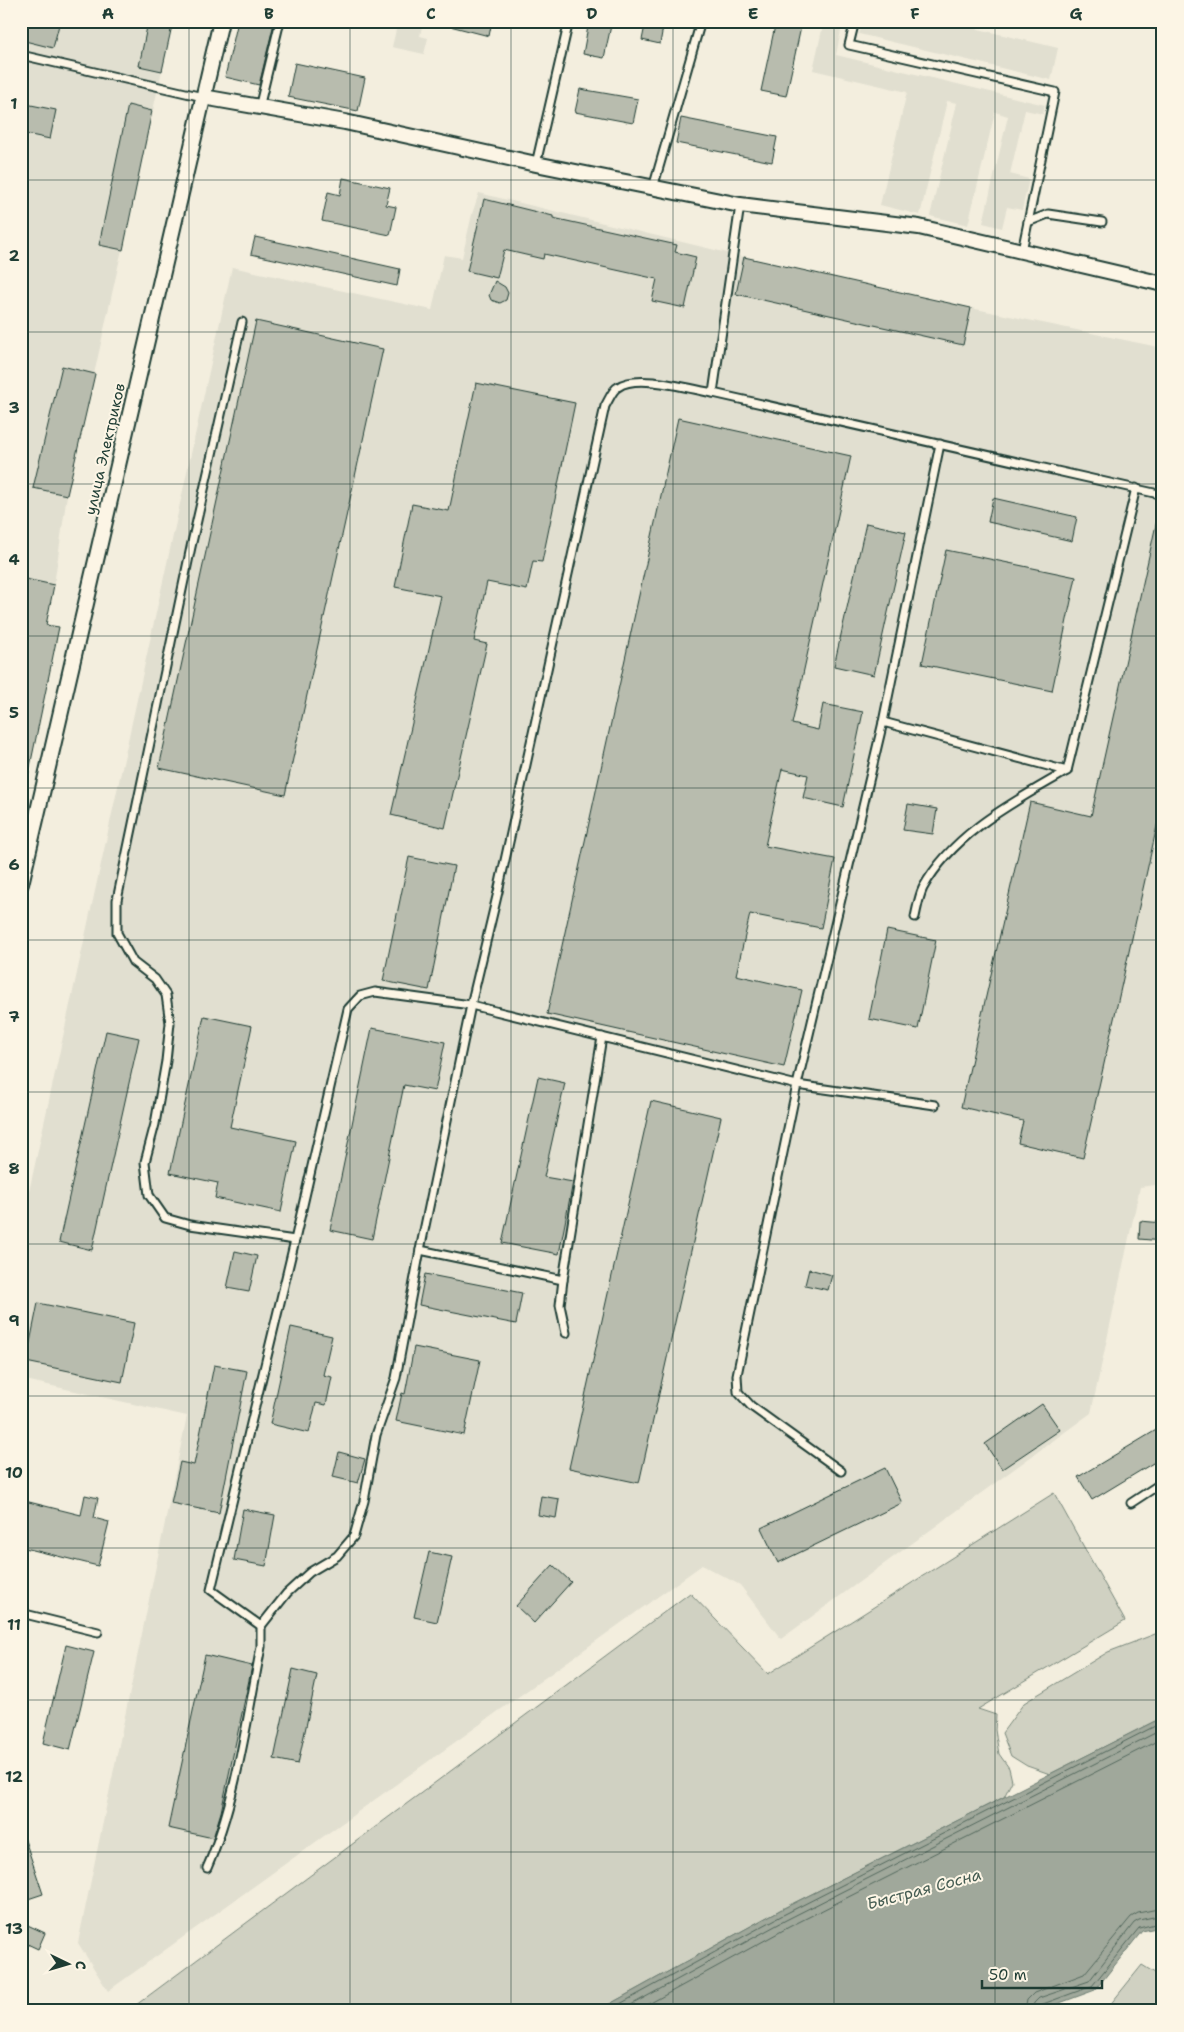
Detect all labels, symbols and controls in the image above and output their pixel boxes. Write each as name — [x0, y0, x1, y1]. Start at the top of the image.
text: A — [102, 3, 114, 24]
text: B — [264, 3, 274, 24]
text: C — [426, 3, 436, 24]
text: D — [586, 3, 598, 24]
text: E — [748, 3, 758, 24]
text: F — [910, 3, 920, 24]
text: G — [1070, 3, 1083, 24]
text: 1 — [10, 93, 18, 114]
text: 2 — [8, 245, 20, 266]
street label: улица Электриков — [80, 381, 130, 517]
text: 3 — [8, 397, 20, 418]
text: 4 — [8, 549, 20, 570]
text: 5 — [9, 702, 19, 723]
text: 6 — [8, 854, 20, 875]
text: 7 — [8, 1006, 20, 1027]
text: 8 — [8, 1158, 20, 1179]
text: 9 — [8, 1310, 20, 1331]
text: 10 — [5, 1462, 23, 1483]
text: 11 — [7, 1614, 21, 1635]
text: 12 — [5, 1766, 23, 1787]
water label: Быстрая Сосна — [864, 1864, 984, 1914]
text: 13 — [5, 1918, 23, 1939]
north arrow — [42, 1940, 92, 1990]
scale bar — [982, 1957, 1102, 1989]
text: С — [72, 1960, 90, 1970]
text: 50 m — [989, 1965, 1027, 1985]

